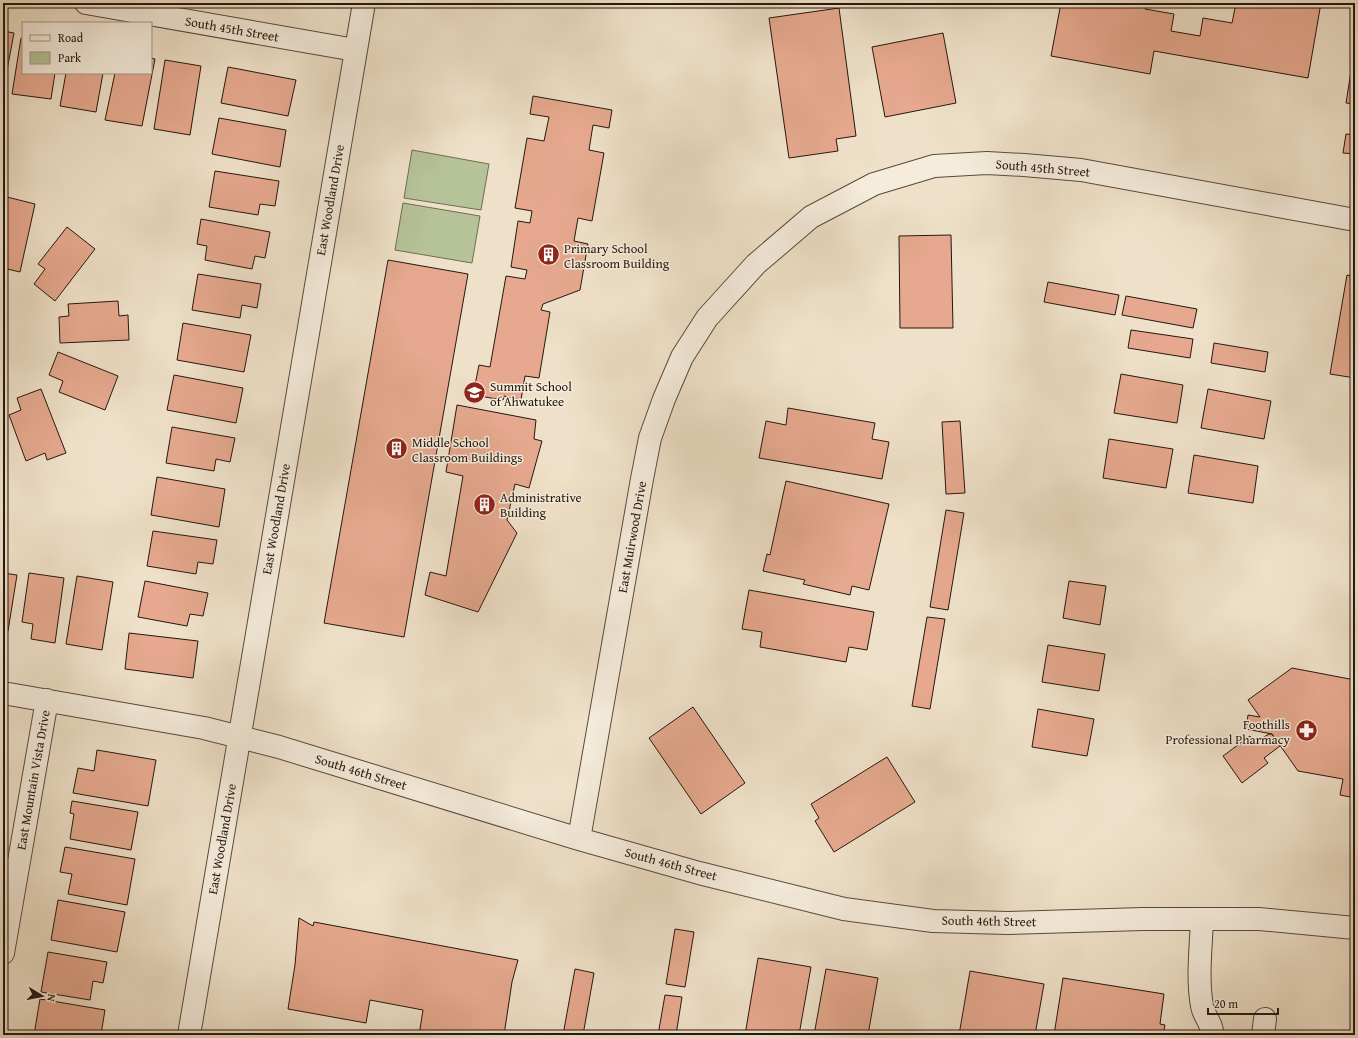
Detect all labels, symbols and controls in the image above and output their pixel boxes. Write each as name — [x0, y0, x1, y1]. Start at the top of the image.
street label: South 45th Street — [184, 11, 281, 47]
legend — [22, 22, 152, 74]
text: Road — [58, 29, 84, 46]
text: Park — [58, 49, 82, 66]
street label: East Woodland Drive — [311, 143, 349, 257]
street label: South 45th Street — [995, 154, 1092, 182]
place label: Primary School Classroom Building — [564, 239, 670, 273]
building icon: Primary School Classroom Building — [536, 242, 562, 268]
place label: Summit School of Ahwatukee — [490, 377, 572, 411]
school or university icon: Summit School of Ahwatukee — [462, 380, 488, 406]
place label: Middle School Classroom Buildings — [412, 433, 522, 467]
building icon: Middle School Classroom Buildings — [383, 436, 409, 462]
street label: East Woodland Drive — [257, 462, 295, 576]
street label: East Muirwood Drive — [613, 480, 651, 594]
place label: Administrative Building — [500, 488, 582, 522]
building icon: Administrative Building — [471, 491, 497, 517]
street label: East Mountain Vista Drive — [11, 709, 55, 851]
place label: Foothills Professional Pharmacy — [1166, 715, 1291, 749]
pharmacy icon: Foothills Professional Pharmacy — [1293, 718, 1319, 744]
street label: South 46th Street — [313, 749, 410, 795]
street label: East Woodland Drive — [203, 782, 241, 896]
street label: South 46th Street — [623, 843, 720, 886]
street label: South 46th Street — [941, 911, 1037, 931]
north arrow — [22, 976, 62, 1016]
scale bar — [1208, 990, 1278, 1016]
text: N — [43, 993, 60, 1003]
text: 20 m — [1214, 995, 1238, 1012]

